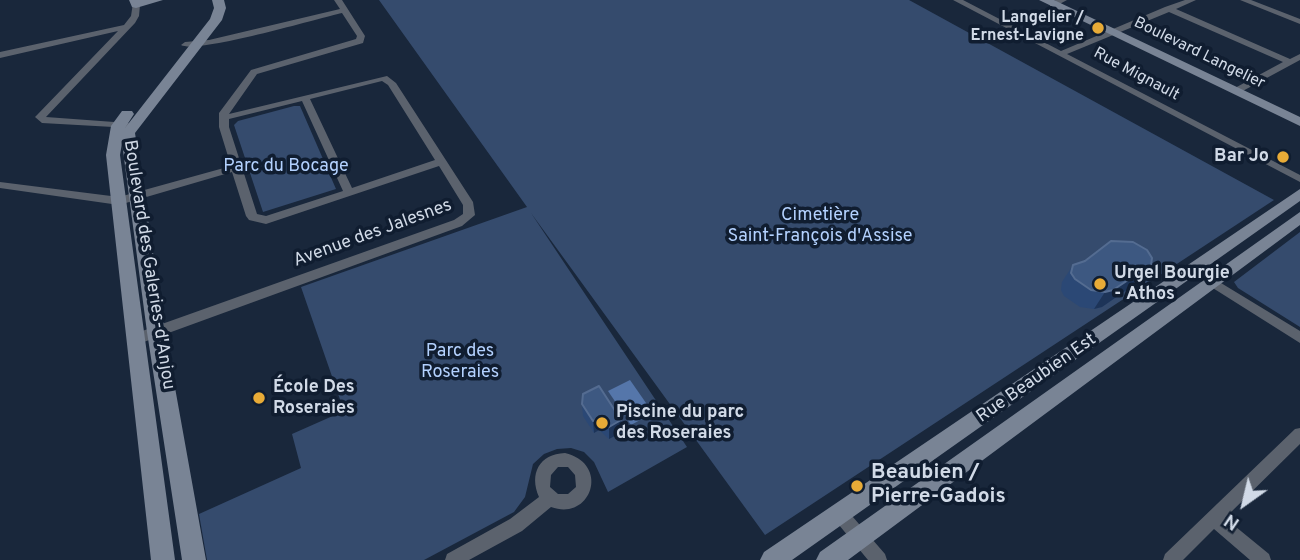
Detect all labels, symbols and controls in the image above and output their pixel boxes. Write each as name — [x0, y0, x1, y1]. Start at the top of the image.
place label: Langelier / Ernest-Lavigne — [971, 9, 1084, 47]
street label: Boulevard Langelier — [1130, 14, 1268, 94]
marker: Langelier / Ernest-Lavigne — [1090, 20, 1106, 36]
street label: Rue Mignault — [1090, 44, 1182, 106]
street label: Boulevard des Galeries-d'Anjou — [118, 139, 178, 391]
place label: Bar Jo — [1214, 146, 1269, 168]
marker: Bar Jo — [1275, 149, 1291, 165]
park label: Parc du Bocage — [223, 156, 349, 178]
street label: Avenue des Jalesnes — [291, 195, 455, 273]
park label: Cimetière Saint-François d'Assise — [727, 205, 913, 248]
place label: Urgel Bourgie - Athos — [1114, 263, 1230, 306]
marker: Urgel Bourgie - Athos — [1092, 276, 1108, 292]
street label: Rue Beaubien Est — [973, 330, 1101, 428]
park label: Parc des Roseraies — [421, 341, 499, 384]
place label: École Des Roseraies — [273, 377, 355, 420]
marker: École Des Roseraies — [251, 390, 267, 406]
place label: Piscine du parc des Roseraies — [616, 402, 744, 444]
marker: Piscine du parc des Roseraies — [594, 415, 610, 431]
place label: Beaubien / Pierre-Gadois — [871, 461, 1006, 511]
north arrow — [1209, 469, 1279, 539]
marker: Beaubien / Pierre-Gadois — [849, 478, 865, 494]
text: N — [1220, 508, 1245, 535]

